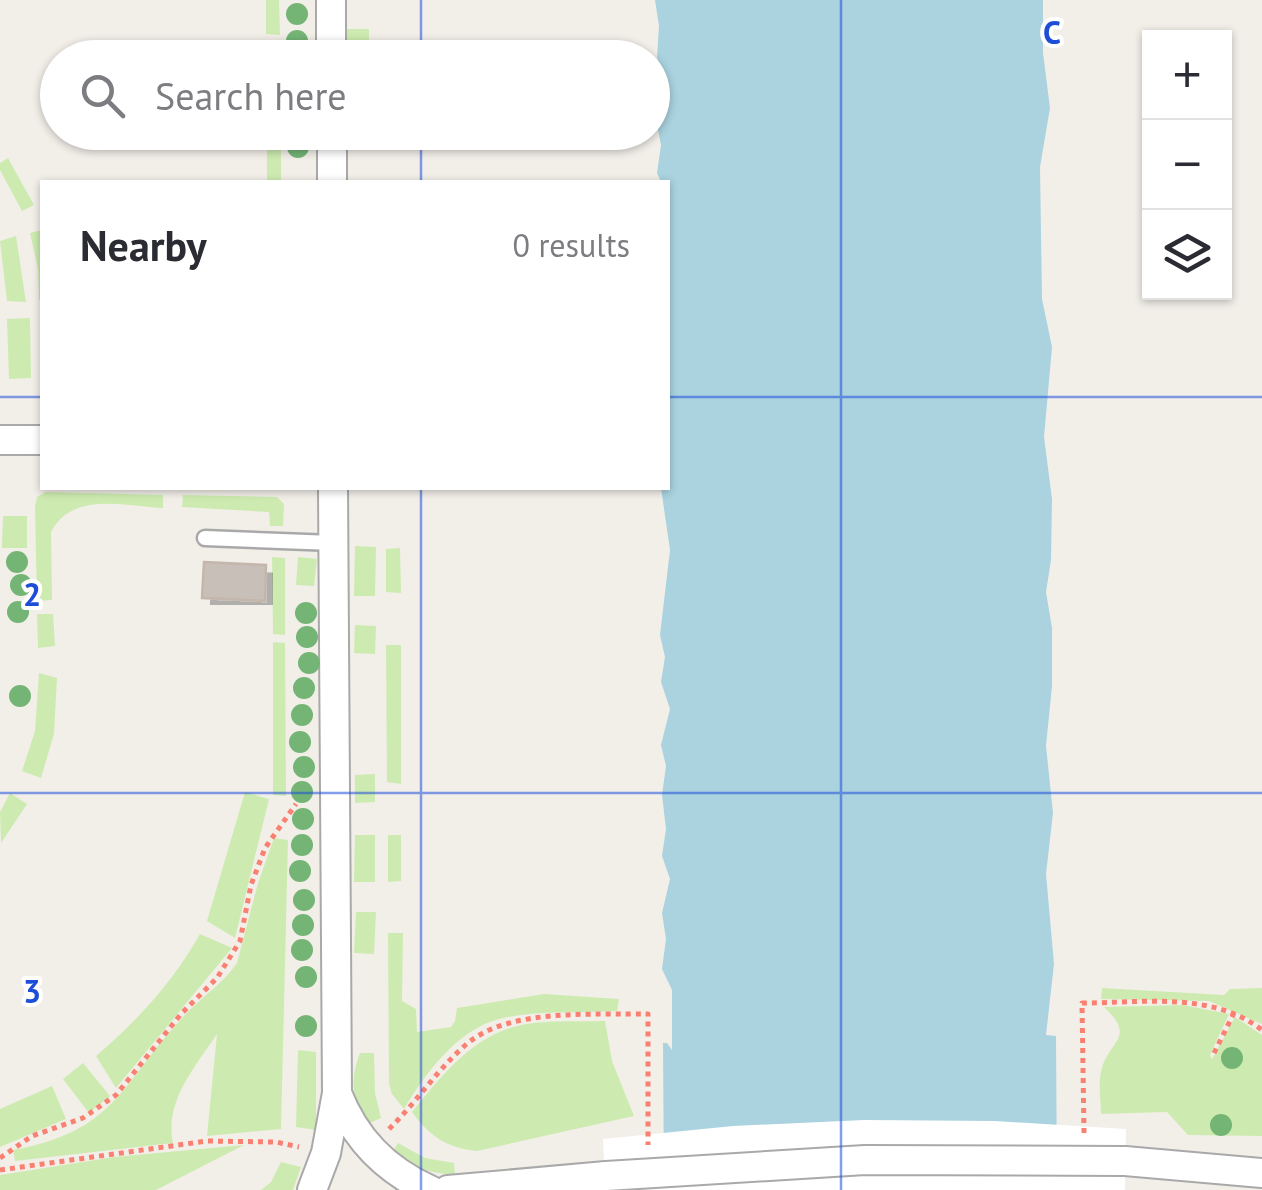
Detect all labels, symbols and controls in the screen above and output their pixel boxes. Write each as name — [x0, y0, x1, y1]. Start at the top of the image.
text: C — [1043, 11, 1061, 53]
map controls — [1142, 30, 1232, 300]
button: + — [1142, 30, 1232, 120]
search box — [40, 40, 670, 150]
icon: search — [75, 68, 130, 123]
text: Search here — [155, 71, 347, 120]
button: − — [1142, 120, 1232, 210]
button: layers — [1142, 210, 1232, 300]
text: Nearby — [80, 218, 207, 273]
text: 0 results — [512, 224, 630, 266]
text: 2 — [23, 573, 41, 615]
text: 3 — [23, 970, 41, 1012]

